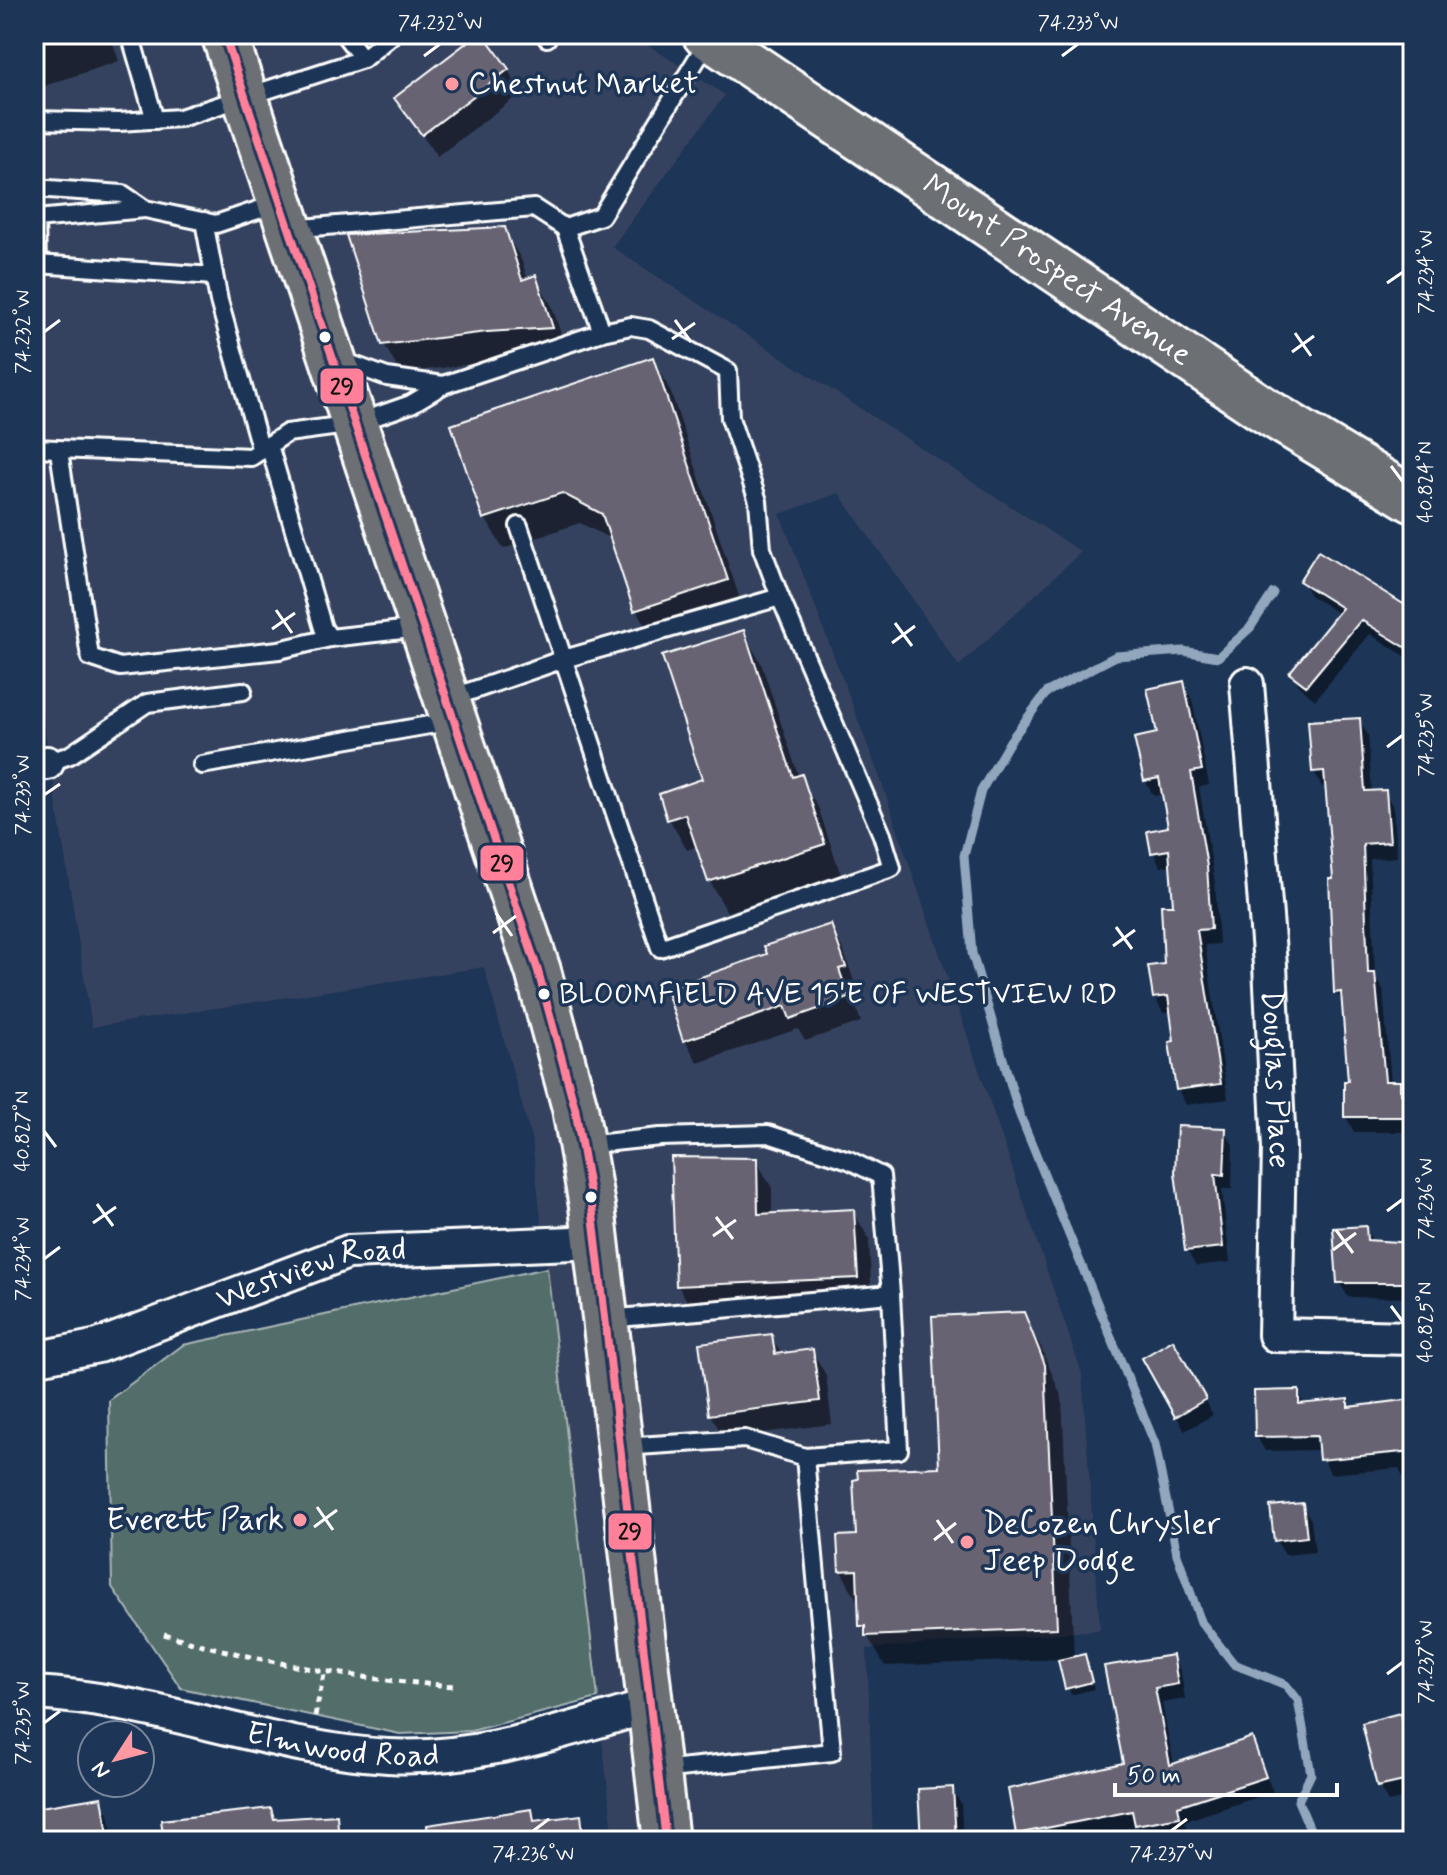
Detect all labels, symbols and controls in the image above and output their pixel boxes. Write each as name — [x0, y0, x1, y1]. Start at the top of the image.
text: 74.232°W — [398, 10, 482, 37]
text: 74.233°W — [1038, 10, 1118, 37]
place label: Chestnut Market — [468, 63, 699, 105]
marker: Chestnut Market — [443, 75, 461, 93]
street label: Mount Prospect Avenue — [914, 165, 1200, 376]
text: 74.234°W — [1413, 230, 1440, 314]
text: 74.232°W — [10, 290, 37, 374]
unlabelled marker — [317, 329, 333, 345]
line badge: 29 — [319, 367, 365, 405]
text: 29 — [330, 374, 354, 402]
text: 40.824°N — [1413, 441, 1440, 523]
text: 74.235°W — [1413, 693, 1440, 777]
text: 74.233°W — [10, 755, 37, 835]
line badge: 29 — [479, 844, 525, 882]
text: 29 — [490, 851, 514, 879]
place label: BLOOMFIELD AVE 15'E OF WESTVIEW RD — [559, 975, 1117, 1014]
marker: BLOOMFIELD AVE 15'E OF WESTVIEW RD — [536, 986, 552, 1002]
street label: Douglas Place — [1250, 988, 1300, 1169]
text: 40.827°N — [10, 1091, 37, 1171]
text: 74.236°W — [1413, 1158, 1440, 1240]
unlabelled marker — [583, 1189, 599, 1205]
text: 74.234°W — [10, 1217, 37, 1301]
street label: Westview Road — [211, 1229, 407, 1321]
text: 40.825°N — [1413, 1282, 1440, 1362]
place label: Everett Park — [106, 1499, 284, 1541]
place label: DeCozen Chrysler Jeep Dodge — [983, 1503, 1221, 1585]
marker: Everett Park — [291, 1511, 309, 1529]
line badge: 29 — [607, 1512, 653, 1551]
text: 29 — [618, 1519, 642, 1547]
marker: DeCozen Chrysler Jeep Dodge — [958, 1533, 976, 1551]
text: 74.237°W — [1413, 1620, 1440, 1704]
text: 74.235°W — [10, 1681, 37, 1765]
street label: Elmwood Road — [242, 1712, 440, 1778]
north arrow — [76, 1719, 156, 1799]
scale bar — [1115, 1747, 1337, 1797]
text: N — [86, 1755, 117, 1784]
text: 50 m — [1127, 1761, 1181, 1792]
text: 74.236°W — [492, 1841, 574, 1868]
text: 74.237°W — [1129, 1841, 1213, 1868]

